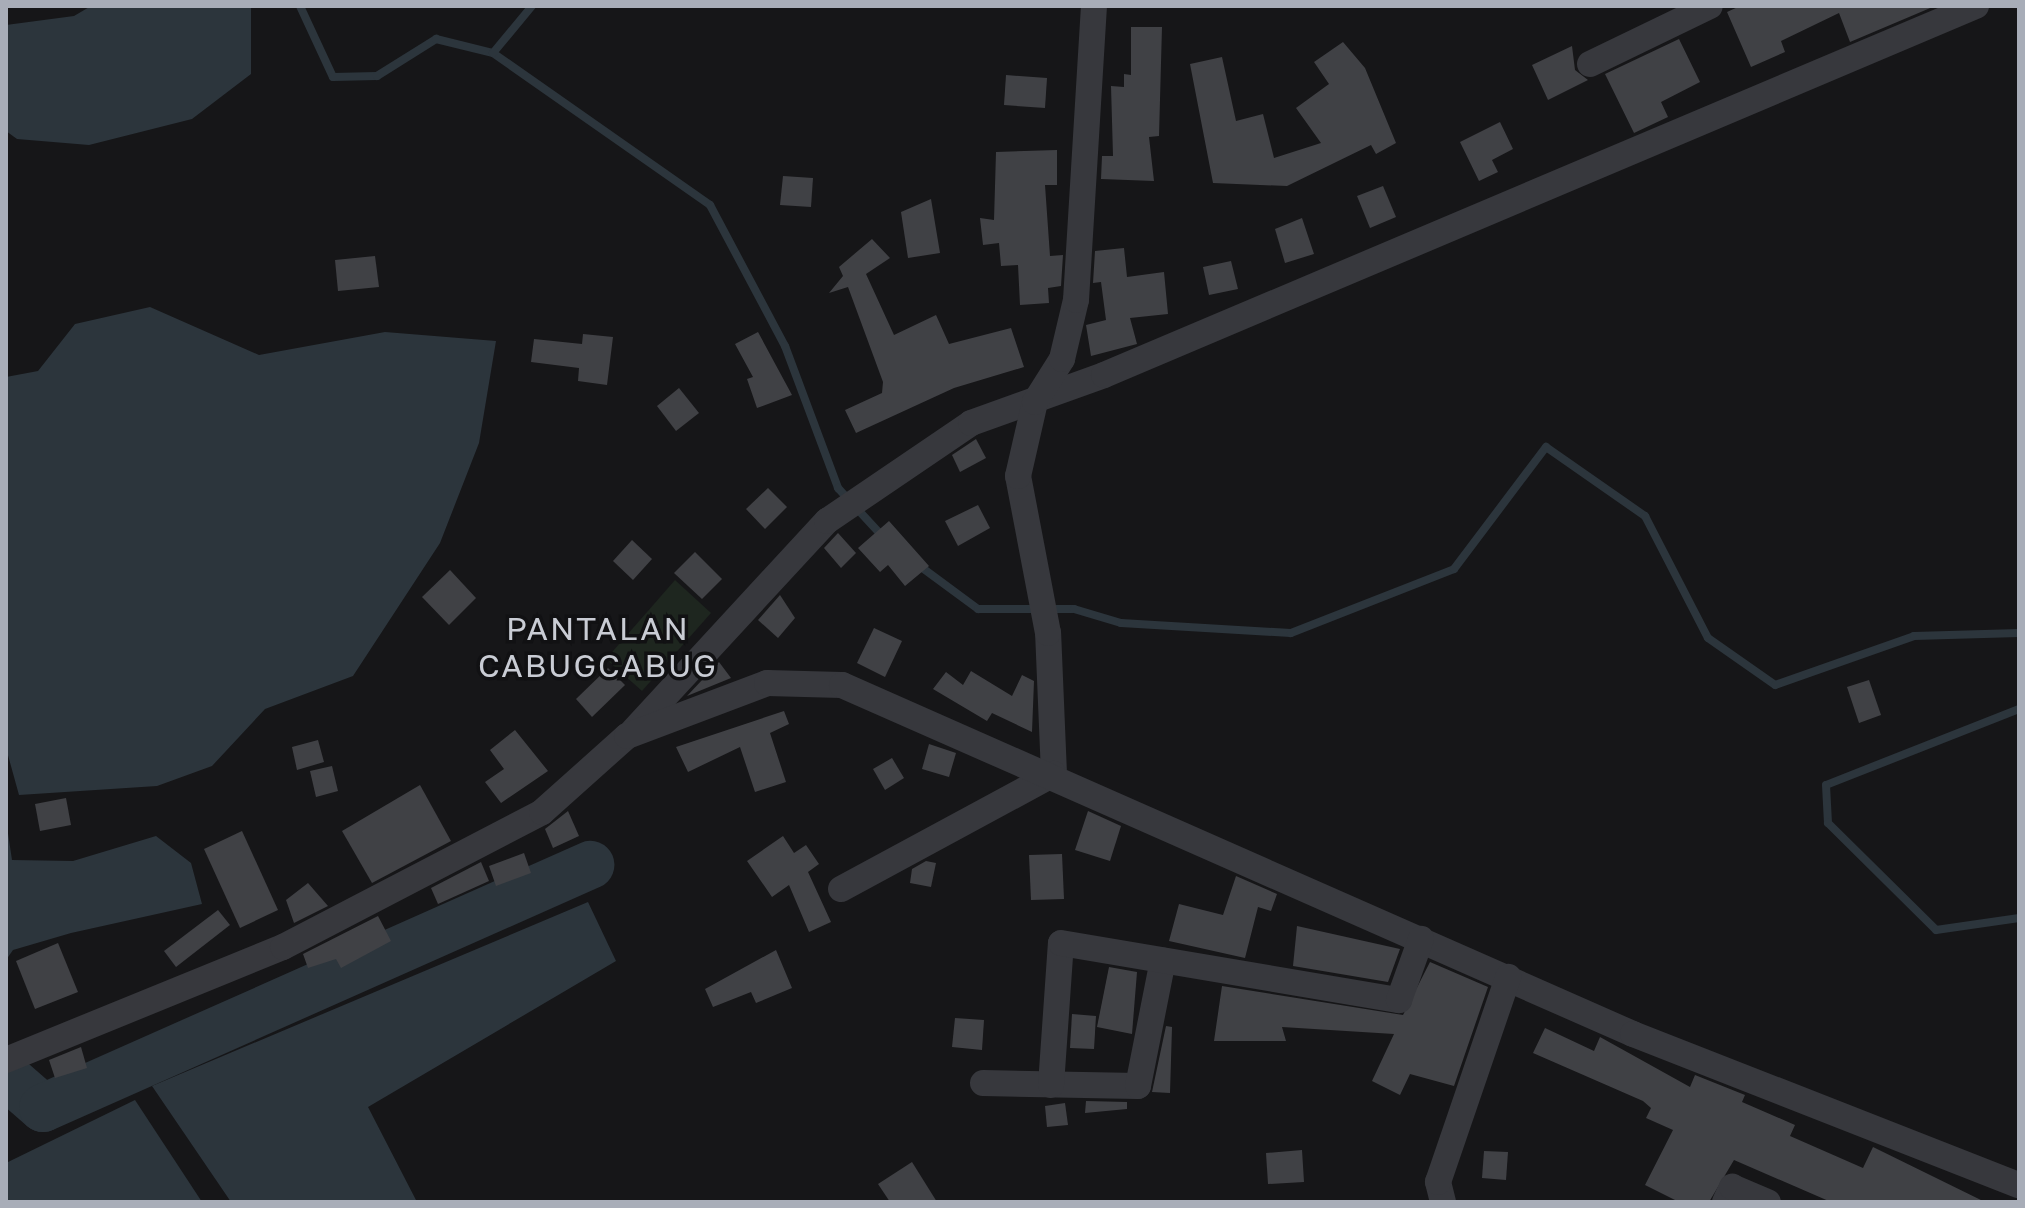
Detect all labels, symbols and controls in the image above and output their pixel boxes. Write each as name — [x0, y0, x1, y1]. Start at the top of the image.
district label: PANTALAN CABUGCABUG — [478, 610, 718, 685]

